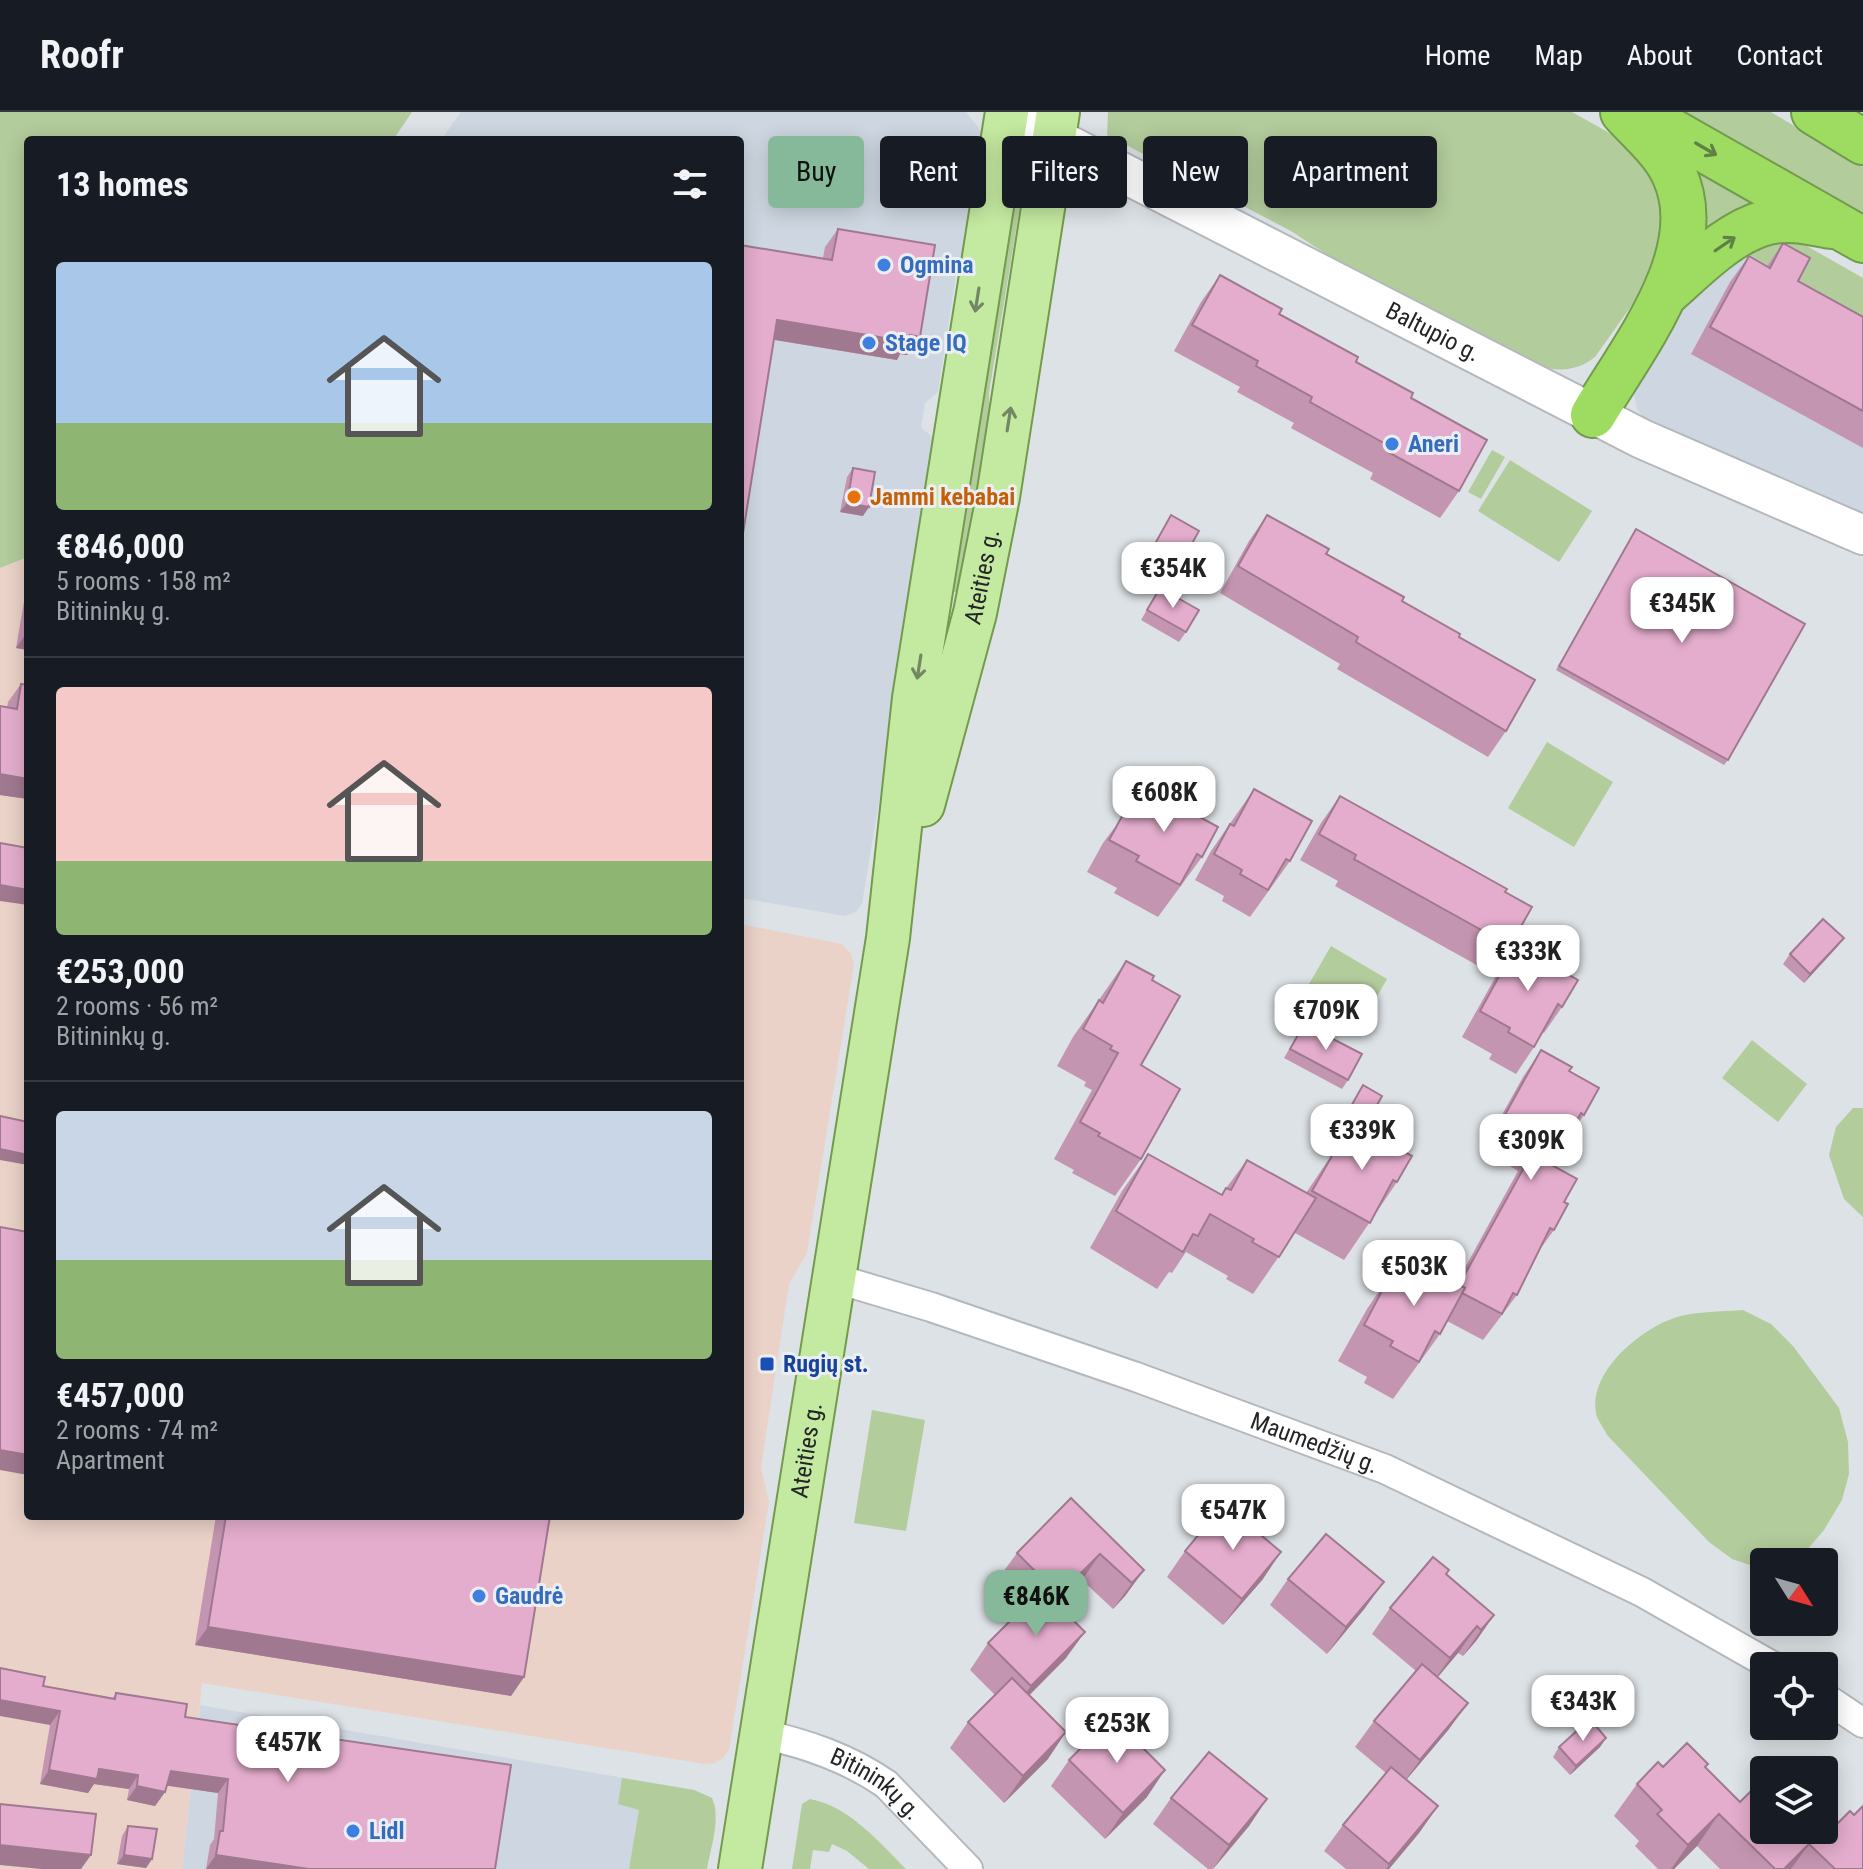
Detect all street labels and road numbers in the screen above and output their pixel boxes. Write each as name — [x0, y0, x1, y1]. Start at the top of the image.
street label: Baltupio g. — [1381, 296, 1485, 368]
street label: Ateities g. — [959, 527, 1005, 627]
street label: Ateities g. — [785, 1401, 828, 1500]
street label: Maumedžių g. — [1247, 1407, 1382, 1479]
street label: Bitininkų g. — [826, 1742, 927, 1826]

